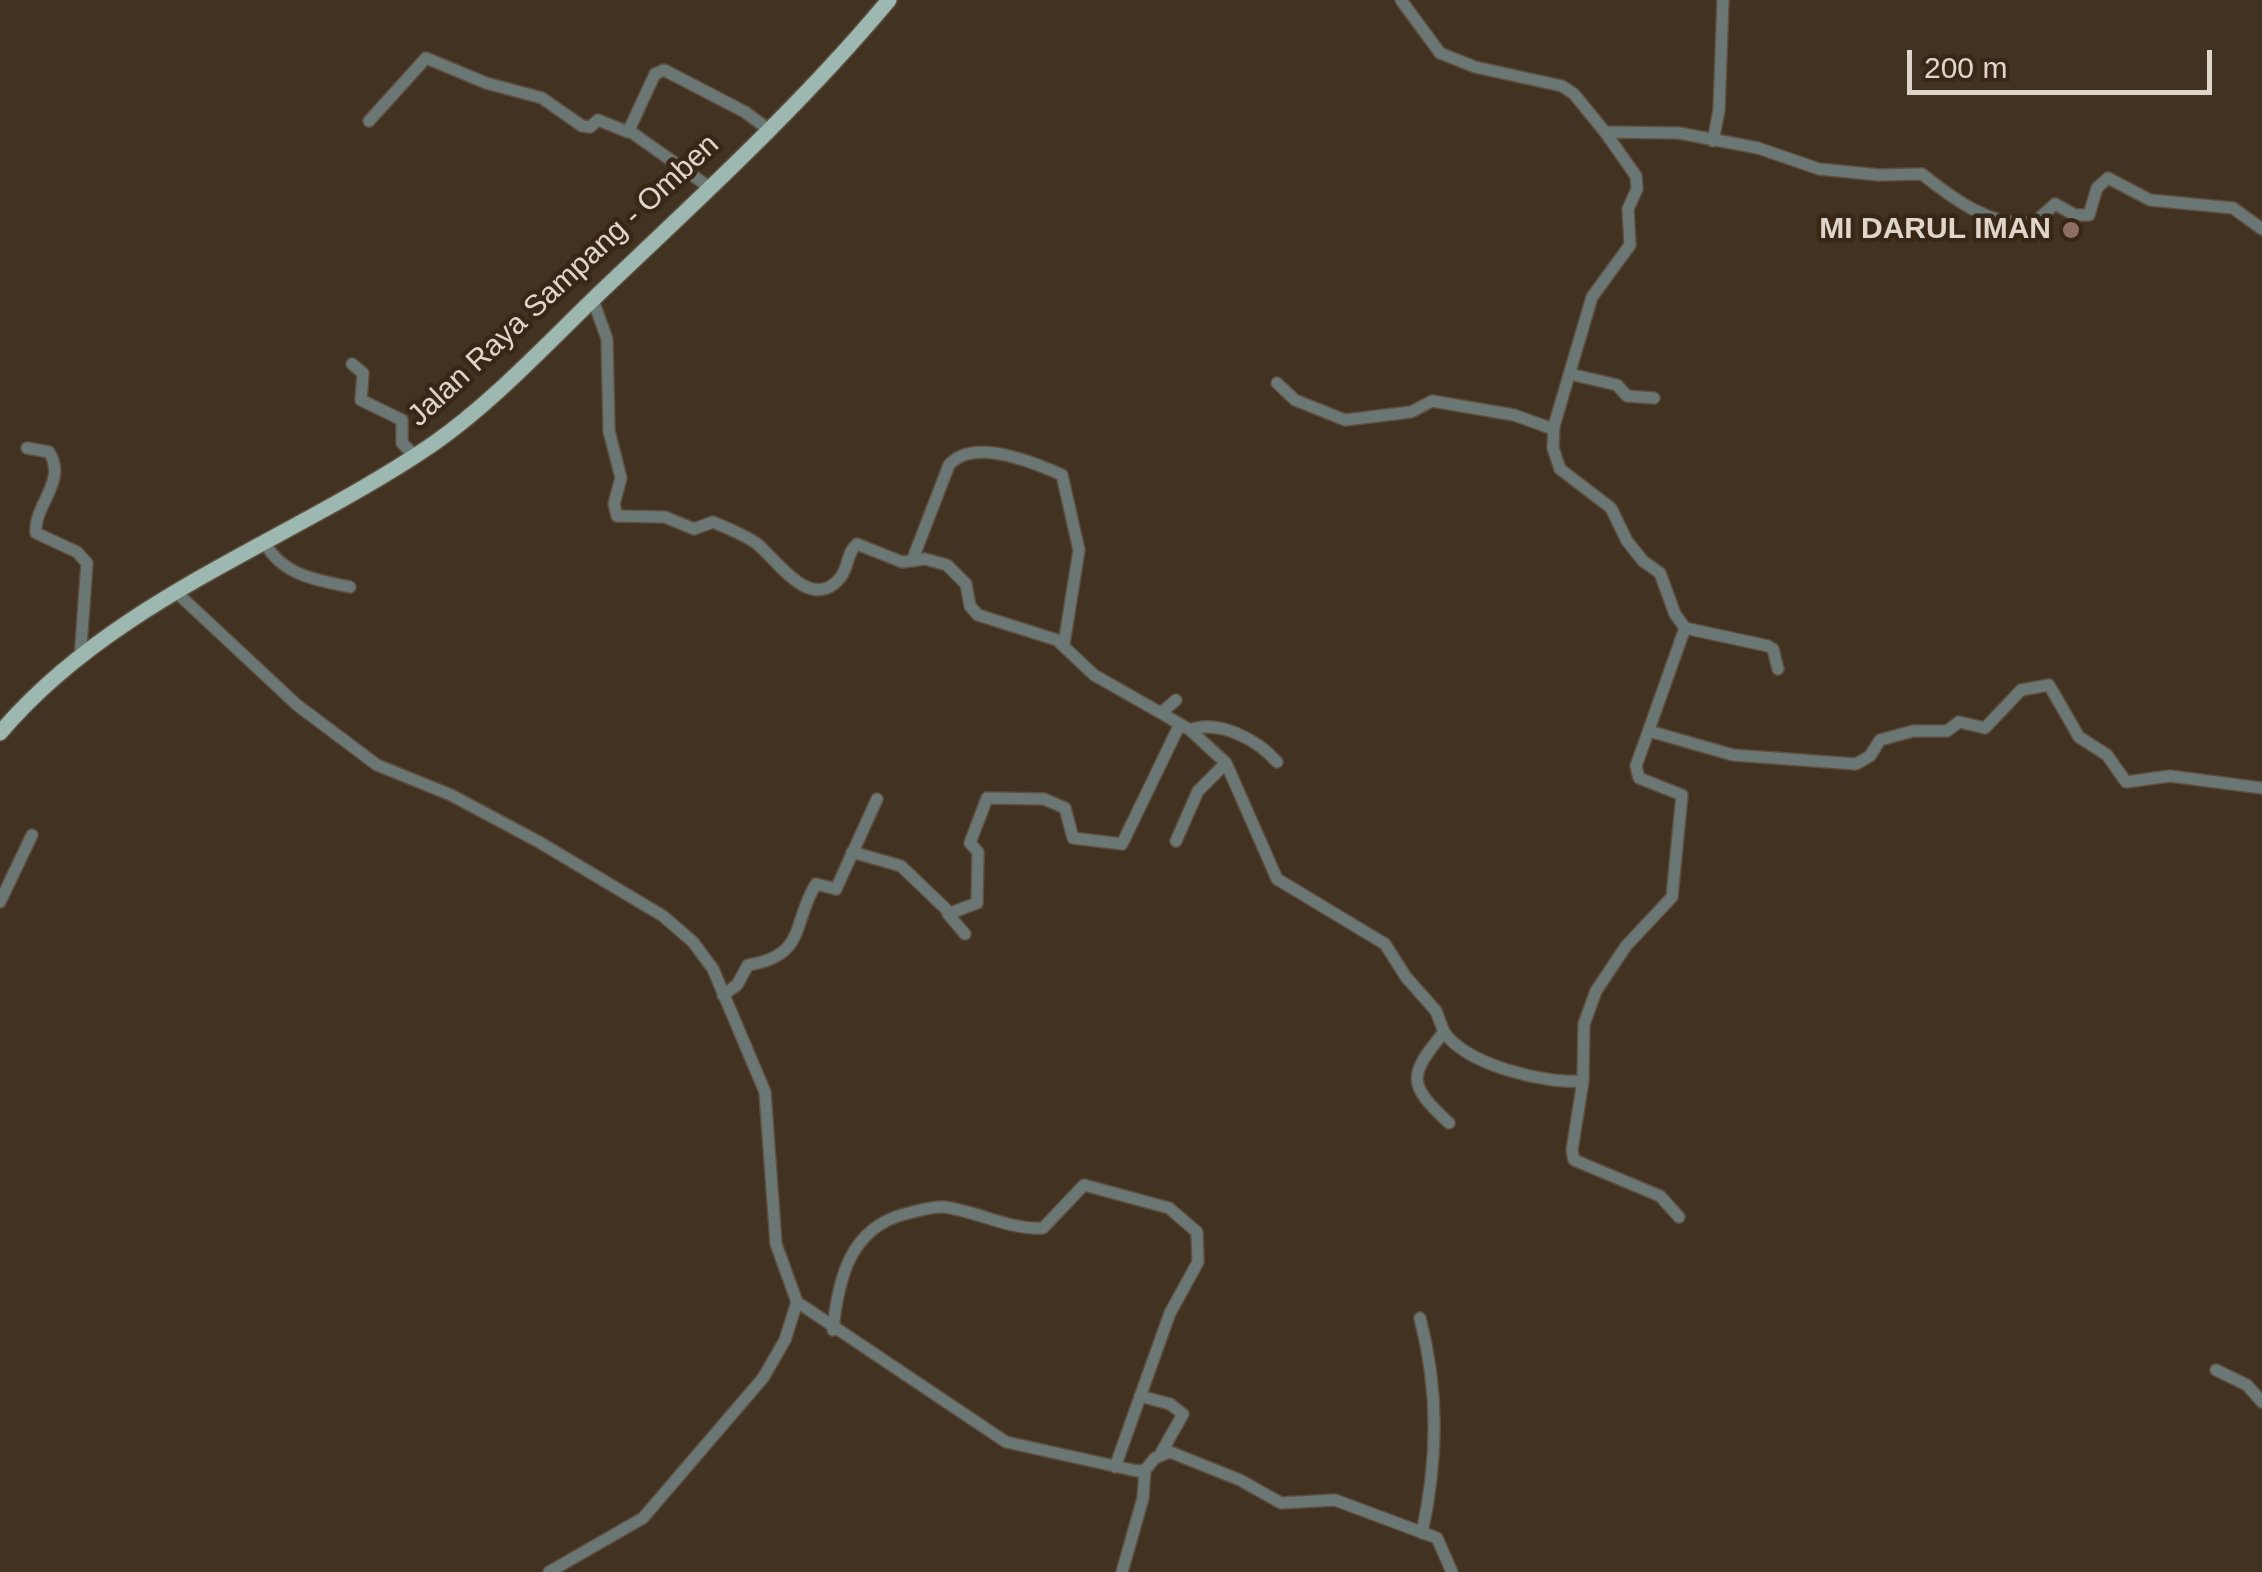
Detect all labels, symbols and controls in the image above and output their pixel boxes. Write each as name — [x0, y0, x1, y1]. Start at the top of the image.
scale bar — [1912, 30, 2217, 92]
text: 200 m — [1924, 51, 2007, 84]
street label: Jalan Raya Sampang - Omben — [401, 127, 727, 435]
place label: MI DARUL IMAN — [1819, 212, 2051, 248]
marker: MI DARUL IMAN — [2060, 219, 2082, 241]

